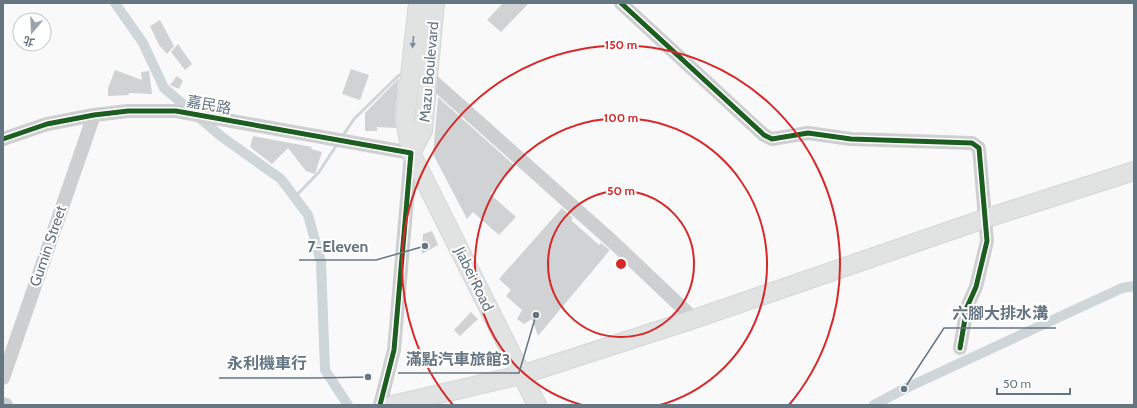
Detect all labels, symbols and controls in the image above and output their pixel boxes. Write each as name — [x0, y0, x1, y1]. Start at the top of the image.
north arrow — [12, 12, 52, 52]
street label: Mazu Boulevard — [416, 21, 442, 123]
text: 北 — [21, 33, 36, 50]
one-way arrow — [410, 36, 417, 48]
text: 150 m — [605, 37, 637, 52]
street label: 嘉民路 — [185, 92, 233, 118]
text: 100 m — [604, 110, 638, 125]
text: 50 m — [607, 183, 635, 198]
street label: Gumin Street — [26, 203, 70, 289]
callout: 7-Eleven — [299, 232, 376, 260]
text: 7-Eleven — [308, 237, 368, 256]
street label: Jiabei Road — [450, 243, 497, 314]
centre of rings — [614, 257, 628, 271]
callout: 六腳大排水溝 — [944, 300, 1056, 328]
text: 六腳大排水溝 — [952, 304, 1048, 323]
callout: 滿點汽車旅館3 — [398, 345, 519, 373]
callout: 永利機車行 — [219, 350, 315, 378]
text: 滿點汽車旅館3 — [406, 350, 510, 369]
text: 永利機車行 — [227, 354, 307, 373]
scale bar — [997, 370, 1070, 396]
text: 50 m — [1003, 376, 1031, 391]

